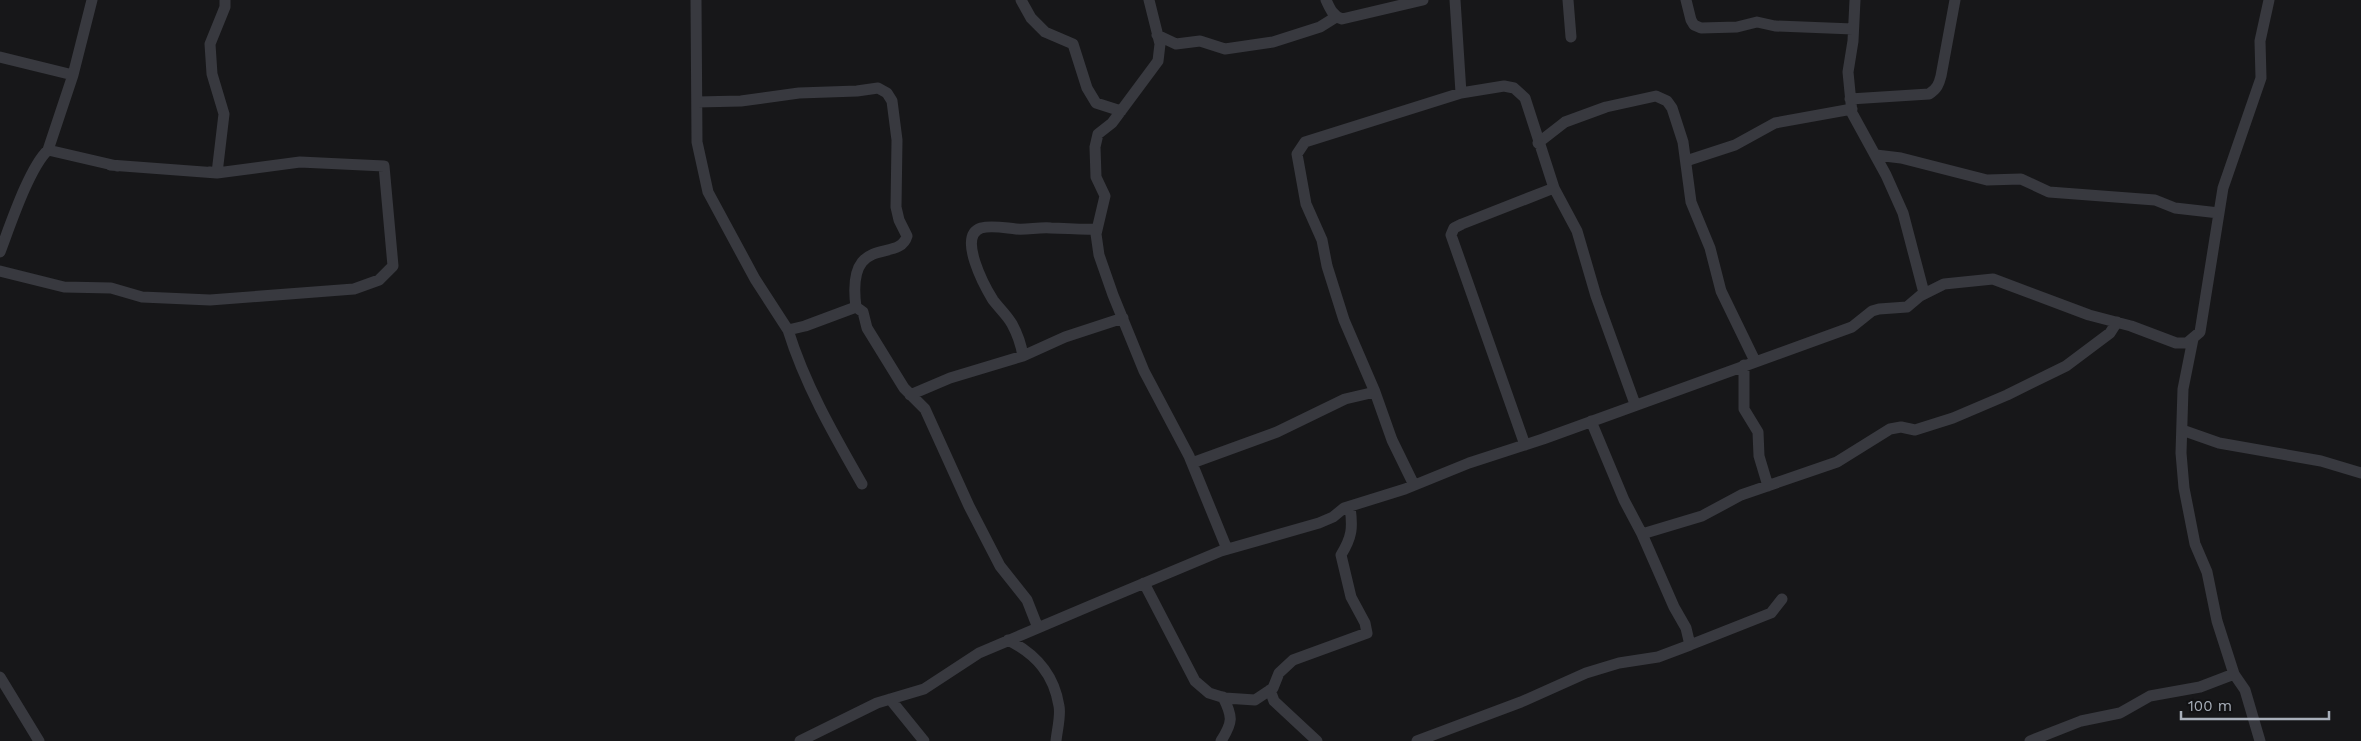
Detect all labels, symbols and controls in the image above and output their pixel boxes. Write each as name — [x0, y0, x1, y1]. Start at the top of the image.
scale bar — [2181, 688, 2328, 720]
text: 100 m — [2188, 697, 2232, 715]

